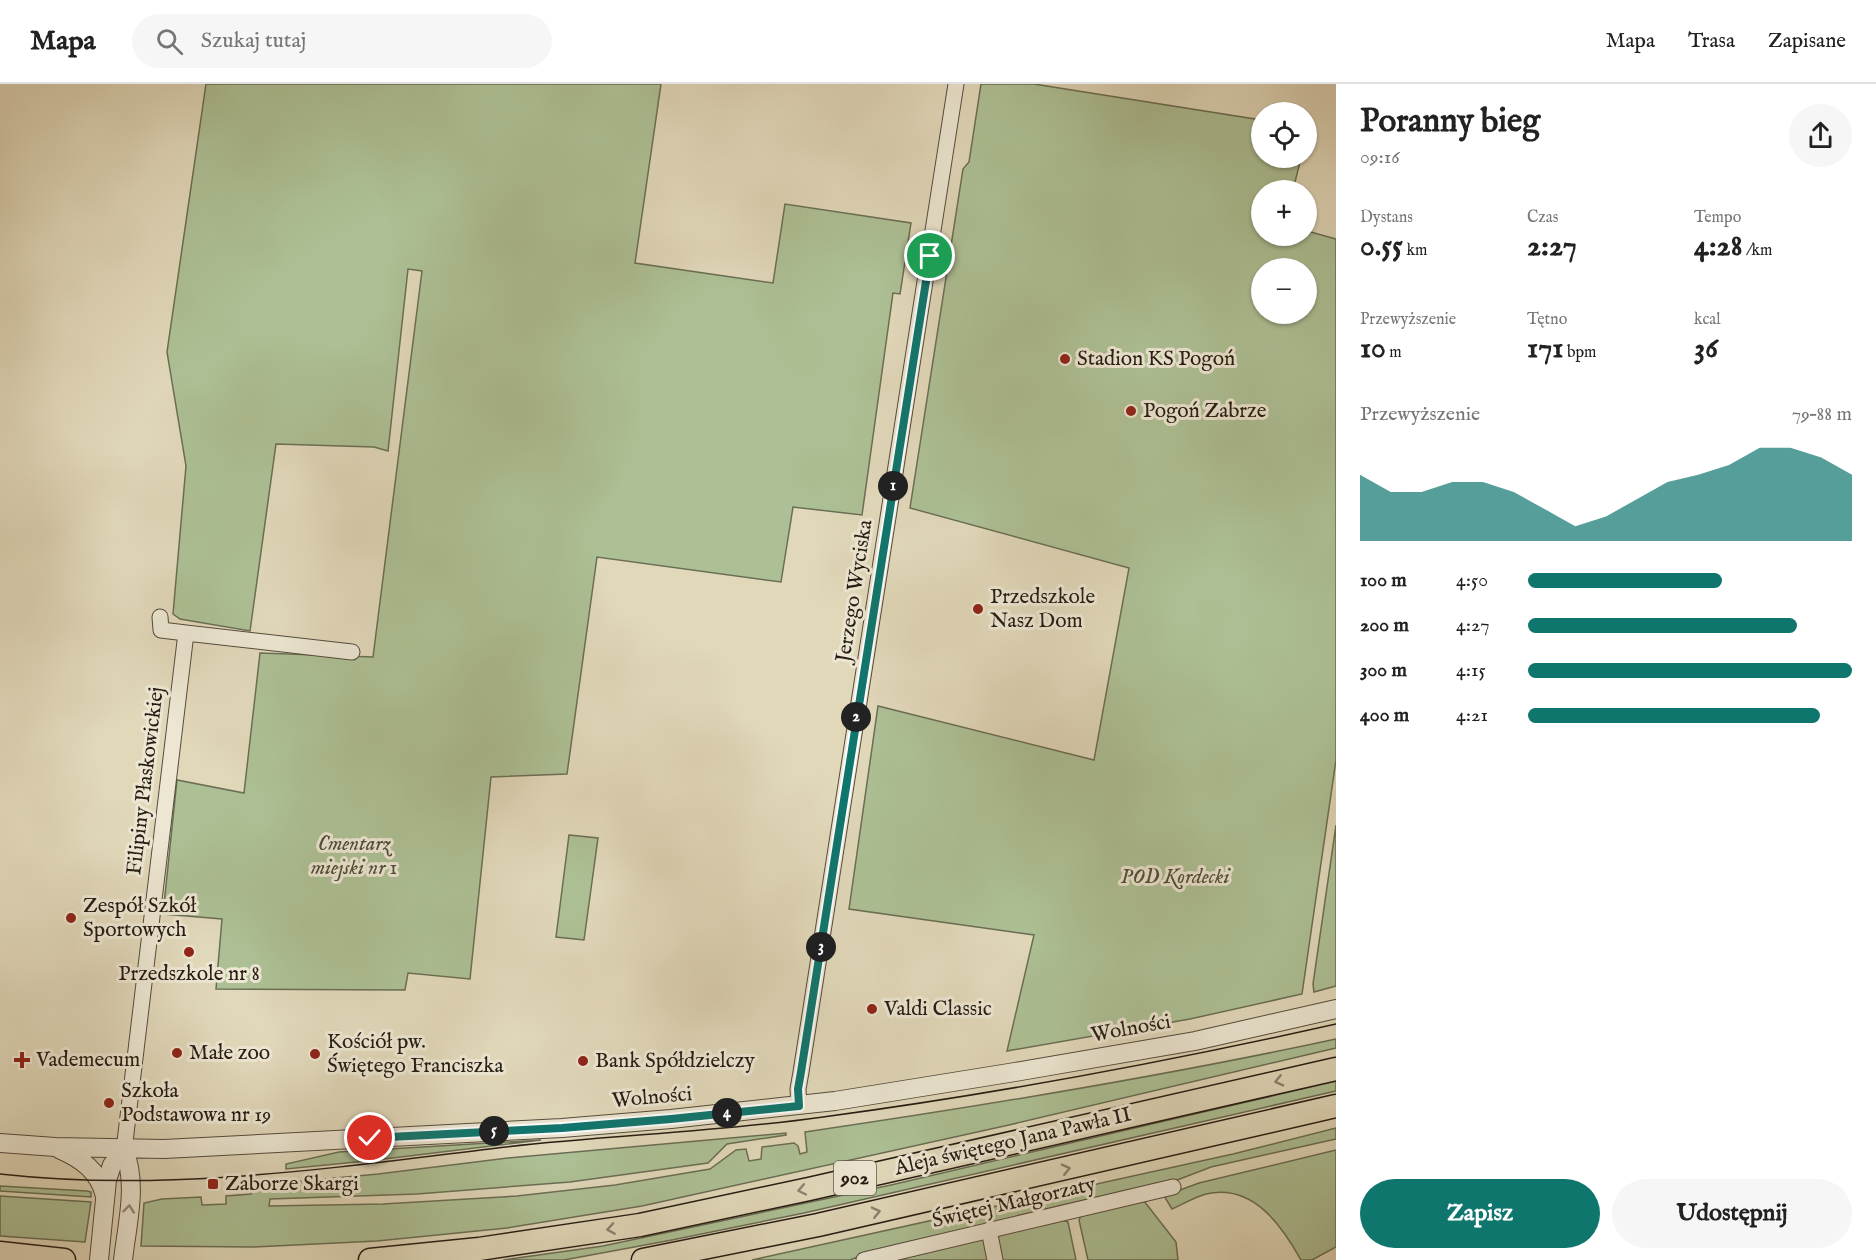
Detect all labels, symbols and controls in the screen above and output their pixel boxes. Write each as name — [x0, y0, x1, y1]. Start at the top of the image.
search box — [132, 14, 552, 68]
text: Mapa — [30, 24, 96, 59]
icon: search — [153, 25, 186, 58]
text: Szukaj tutaj — [201, 27, 306, 55]
text: Mapa — [1606, 28, 1655, 55]
text: Trasa — [1688, 28, 1735, 55]
text: Zapisane — [1768, 28, 1846, 55]
text: Poranny bieg — [1360, 101, 1540, 143]
map controls — [1251, 102, 1317, 324]
button: locate — [1251, 102, 1317, 168]
button: share — [1789, 104, 1852, 167]
text: 09:16 — [1360, 145, 1400, 170]
button: + — [1251, 180, 1317, 246]
text: Dystans — [1360, 208, 1413, 228]
text: Czas — [1527, 208, 1558, 228]
text: Tempo — [1694, 208, 1741, 228]
text: 0.55 — [1360, 228, 1403, 266]
text: 2:27 — [1527, 228, 1577, 266]
text: 4:28 — [1694, 228, 1742, 266]
pin — [904, 230, 955, 281]
icon: arrive — [913, 239, 946, 272]
text: km — [1403, 241, 1427, 261]
text: /km — [1742, 241, 1772, 261]
button: − — [1251, 258, 1317, 324]
text: Przewyższenie — [1360, 310, 1456, 330]
text: Tętno — [1527, 310, 1567, 330]
text: kcal — [1694, 310, 1721, 330]
text: 10 — [1360, 330, 1386, 368]
text: 171 — [1527, 330, 1563, 368]
text: 36 — [1694, 330, 1718, 368]
text: m — [1386, 343, 1402, 363]
text: bpm — [1563, 343, 1596, 363]
place label: Stadion KS Pogoń — [1077, 346, 1235, 373]
marker: Stadion KS Pogoń — [1058, 352, 1072, 366]
place label: Pogoń Zabrze — [1143, 398, 1267, 425]
text: Przewyższenie — [1360, 402, 1480, 427]
text: 79–88 m — [1792, 402, 1852, 427]
marker: Pogoń Zabrze — [1124, 404, 1138, 418]
pin: 1 — [878, 471, 908, 501]
text: 1 — [890, 476, 896, 496]
street label: Jerzego Wyciska — [830, 517, 880, 666]
text: 100 m — [1360, 568, 1407, 593]
text: 4:50 — [1456, 568, 1488, 593]
place label: Przedszkole Nasz Dom — [990, 584, 1095, 635]
marker: Przedszkole Nasz Dom — [971, 602, 985, 616]
text: 200 m — [1360, 613, 1409, 638]
text: 4:27 — [1456, 613, 1490, 638]
text: 300 m — [1360, 658, 1407, 683]
text: 4:15 — [1456, 658, 1486, 683]
street label: Filipiny Płaskowickiej — [121, 685, 171, 877]
pin: 2 — [841, 702, 871, 732]
text: 400 m — [1360, 703, 1409, 728]
text: 4:21 — [1456, 703, 1488, 728]
text: 2 — [852, 707, 860, 727]
park label: Cmentarz miejski nr 1 — [311, 831, 397, 882]
park label: POD Kordecki — [1120, 864, 1231, 891]
place label: Zespół Szkół Sportowych — [83, 893, 196, 944]
marker: Zespół Szkół Sportowych — [64, 911, 78, 925]
pin: 3 — [806, 932, 836, 962]
text: 3 — [818, 937, 824, 957]
marker: Przedszkole nr 8 — [182, 945, 196, 959]
place label: Przedszkole nr 8 — [118, 961, 260, 988]
place label: Valdi Classic — [883, 996, 992, 1023]
marker: Valdi Classic — [865, 1002, 879, 1016]
street label: Wolności — [1089, 1009, 1173, 1049]
place label: Kościół pw. Świętego Franciszka — [327, 1029, 505, 1080]
place label: Małe zoo — [189, 1040, 270, 1067]
marker: Małe zoo — [170, 1046, 184, 1060]
place label: Vademecum — [35, 1047, 140, 1074]
marker: Kościół pw. Świętego Franciszka — [308, 1047, 322, 1061]
place label: Bank Spółdzielczy — [595, 1048, 756, 1075]
marker: Vademecum — [13, 1051, 31, 1069]
marker: Bank Spółdzielczy — [576, 1054, 590, 1068]
one-way arrow — [1274, 1074, 1284, 1087]
place label: Szkoła Podstawowa nr 19 — [121, 1078, 271, 1129]
street label: Wolności — [611, 1081, 693, 1115]
marker: Szkoła Podstawowa nr 19 — [102, 1096, 116, 1110]
pin: 4 — [712, 1098, 742, 1128]
street label: Aleja świętego Jana Pawła II — [891, 1102, 1134, 1183]
text: 4 — [723, 1103, 731, 1123]
pin — [344, 1112, 395, 1163]
pin: 5 — [479, 1116, 509, 1146]
icon: check — [353, 1121, 386, 1154]
text: 5 — [491, 1121, 497, 1141]
road number: 902 — [834, 1161, 876, 1195]
one-way arrow — [1061, 1163, 1071, 1176]
street label: Świętej Małgorzaty — [929, 1170, 1099, 1235]
place label: Zaborze Skargi — [225, 1171, 359, 1198]
marker: Zaborze Skargi — [206, 1177, 220, 1191]
button: Zapisz — [1360, 1179, 1600, 1248]
button: Udostępnij — [1612, 1179, 1852, 1248]
one-way arrow — [797, 1183, 807, 1196]
one-way arrow — [122, 1204, 135, 1213]
one-way arrow — [870, 1206, 880, 1219]
one-way arrow — [607, 1222, 617, 1235]

